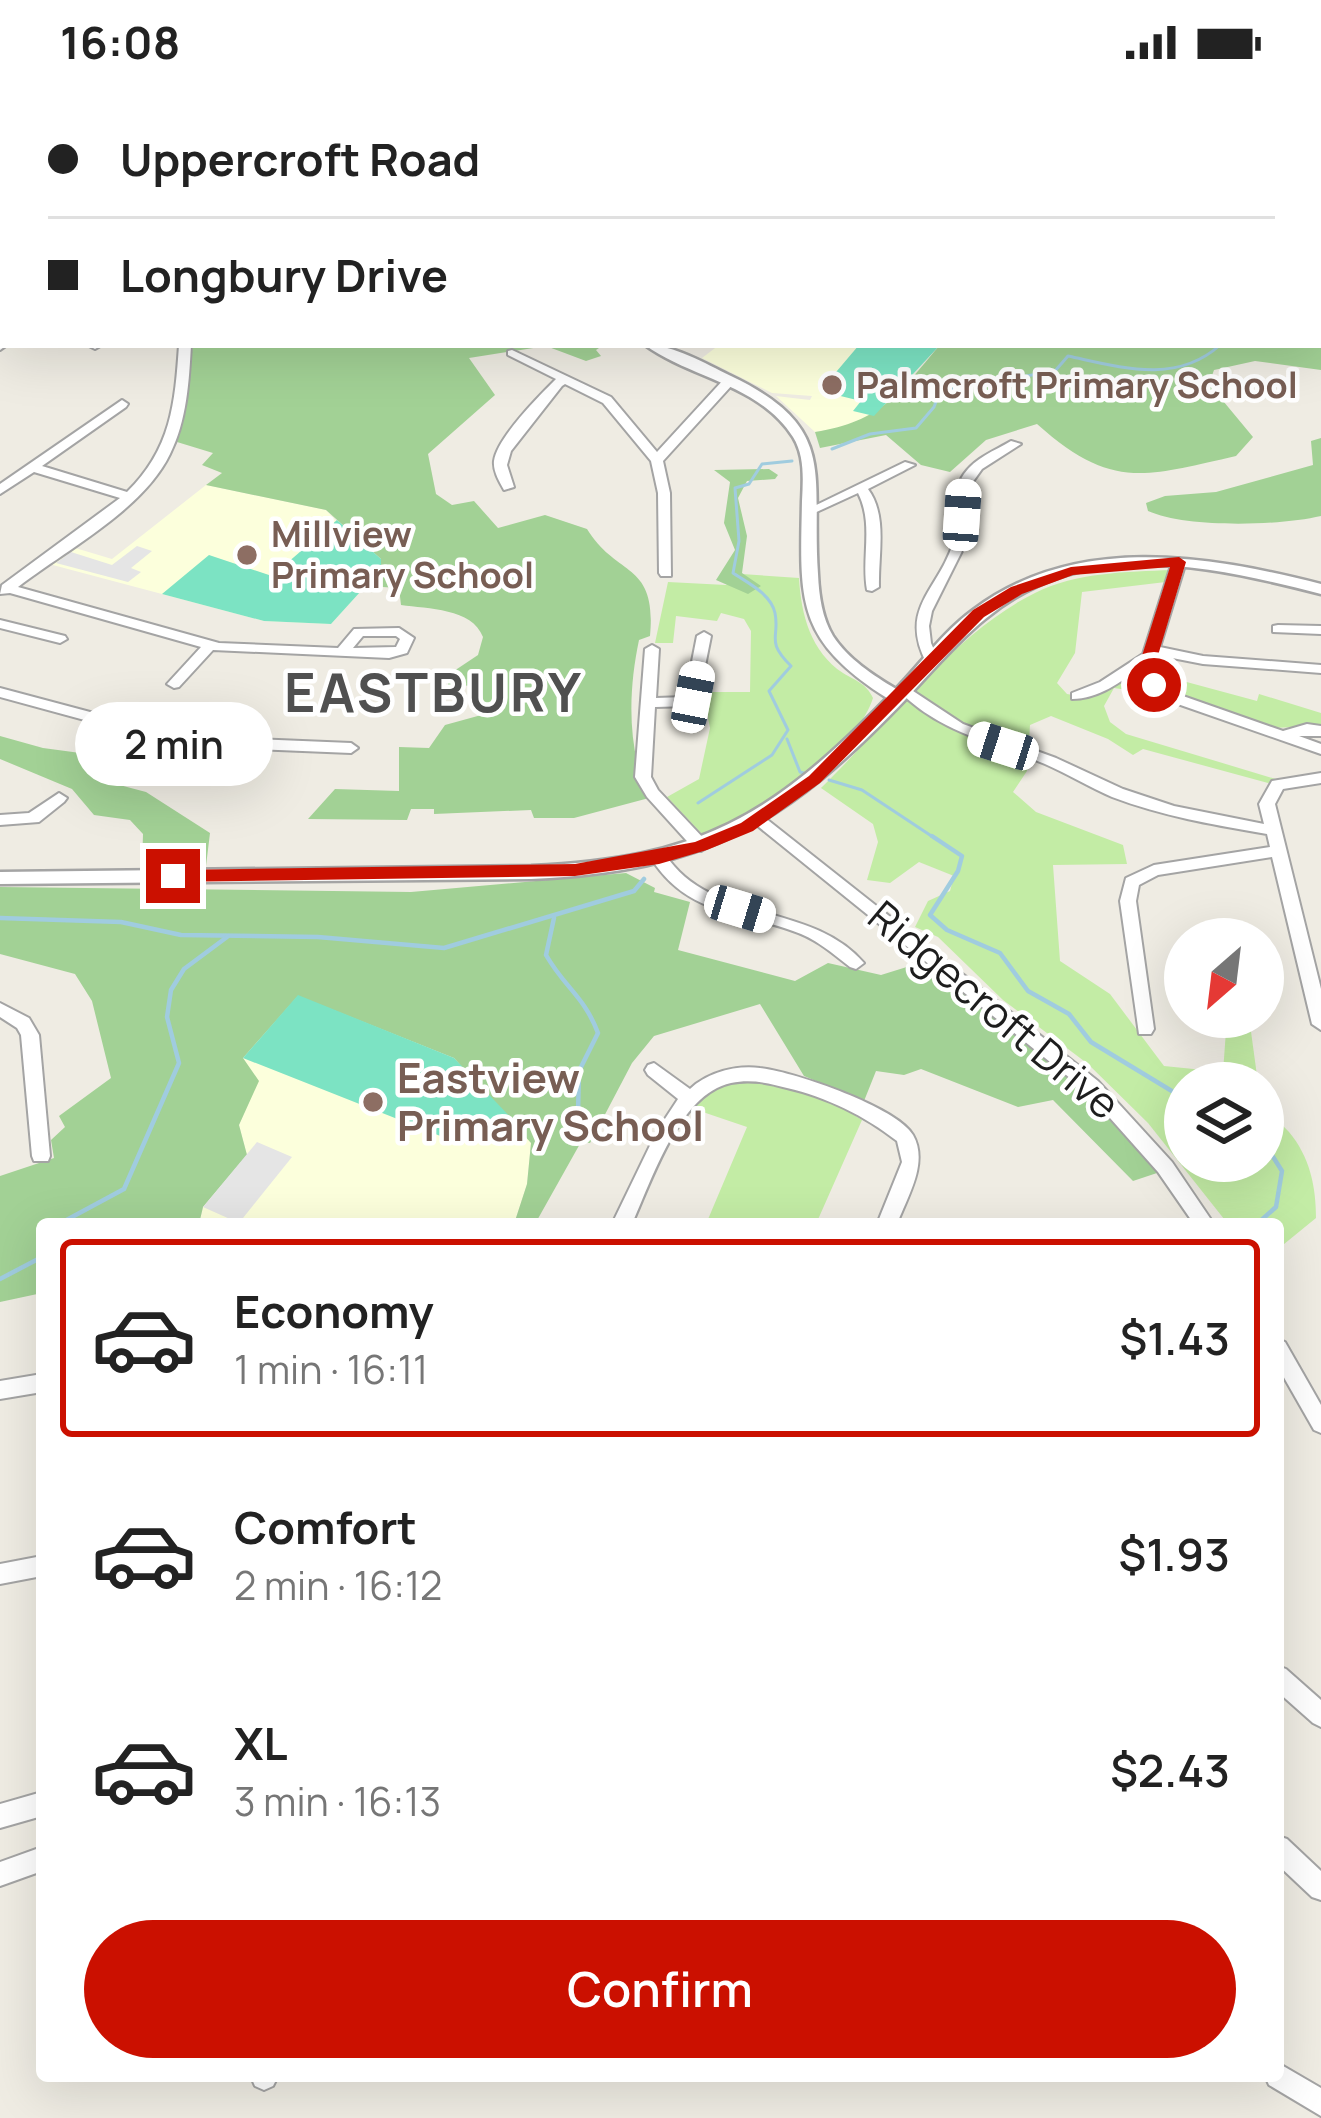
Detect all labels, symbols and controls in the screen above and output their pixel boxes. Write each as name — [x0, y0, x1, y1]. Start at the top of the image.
text: 16:08 — [60, 11, 180, 73]
text: Uppercroft Road — [120, 128, 480, 190]
text: Longbury Drive — [120, 244, 448, 306]
place label: Palmcroft Primary School — [856, 360, 1298, 409]
marker: Palmcroft Primary School — [819, 372, 845, 398]
car — [942, 478, 982, 552]
place label: Millview Primary School — [271, 509, 534, 599]
marker: Millview Primary School — [234, 542, 260, 568]
district label: EASTBURY — [284, 654, 584, 728]
car — [668, 658, 718, 736]
route start — [1127, 658, 1181, 712]
callout: 2 min — [74, 702, 272, 786]
text: 2 min — [124, 717, 224, 771]
car — [963, 718, 1043, 774]
route end — [146, 849, 200, 903]
car — [700, 881, 780, 937]
street label: Ridgecroft Drive — [857, 887, 1133, 1132]
north arrow — [1164, 918, 1284, 1038]
map controls — [1164, 918, 1284, 1182]
place label: Eastview Primary School — [397, 1048, 704, 1154]
button: layers — [1164, 1062, 1284, 1182]
marker: Eastview Primary School — [360, 1089, 386, 1115]
text: Economy — [234, 1280, 434, 1342]
icon: car — [90, 1284, 198, 1392]
text: $1.43 — [1119, 1307, 1230, 1369]
text: 1 min · 16:11 — [234, 1342, 428, 1396]
text: Comfort — [234, 1496, 417, 1558]
icon: car — [90, 1500, 198, 1608]
text: $1.93 — [1119, 1523, 1230, 1585]
text: 2 min · 16:12 — [234, 1558, 442, 1612]
text: XL — [234, 1712, 288, 1774]
icon: car — [90, 1716, 198, 1824]
text: $2.43 — [1110, 1739, 1230, 1801]
text: 3 min · 16:13 — [234, 1774, 441, 1828]
button: Confirm — [84, 1920, 1236, 2058]

